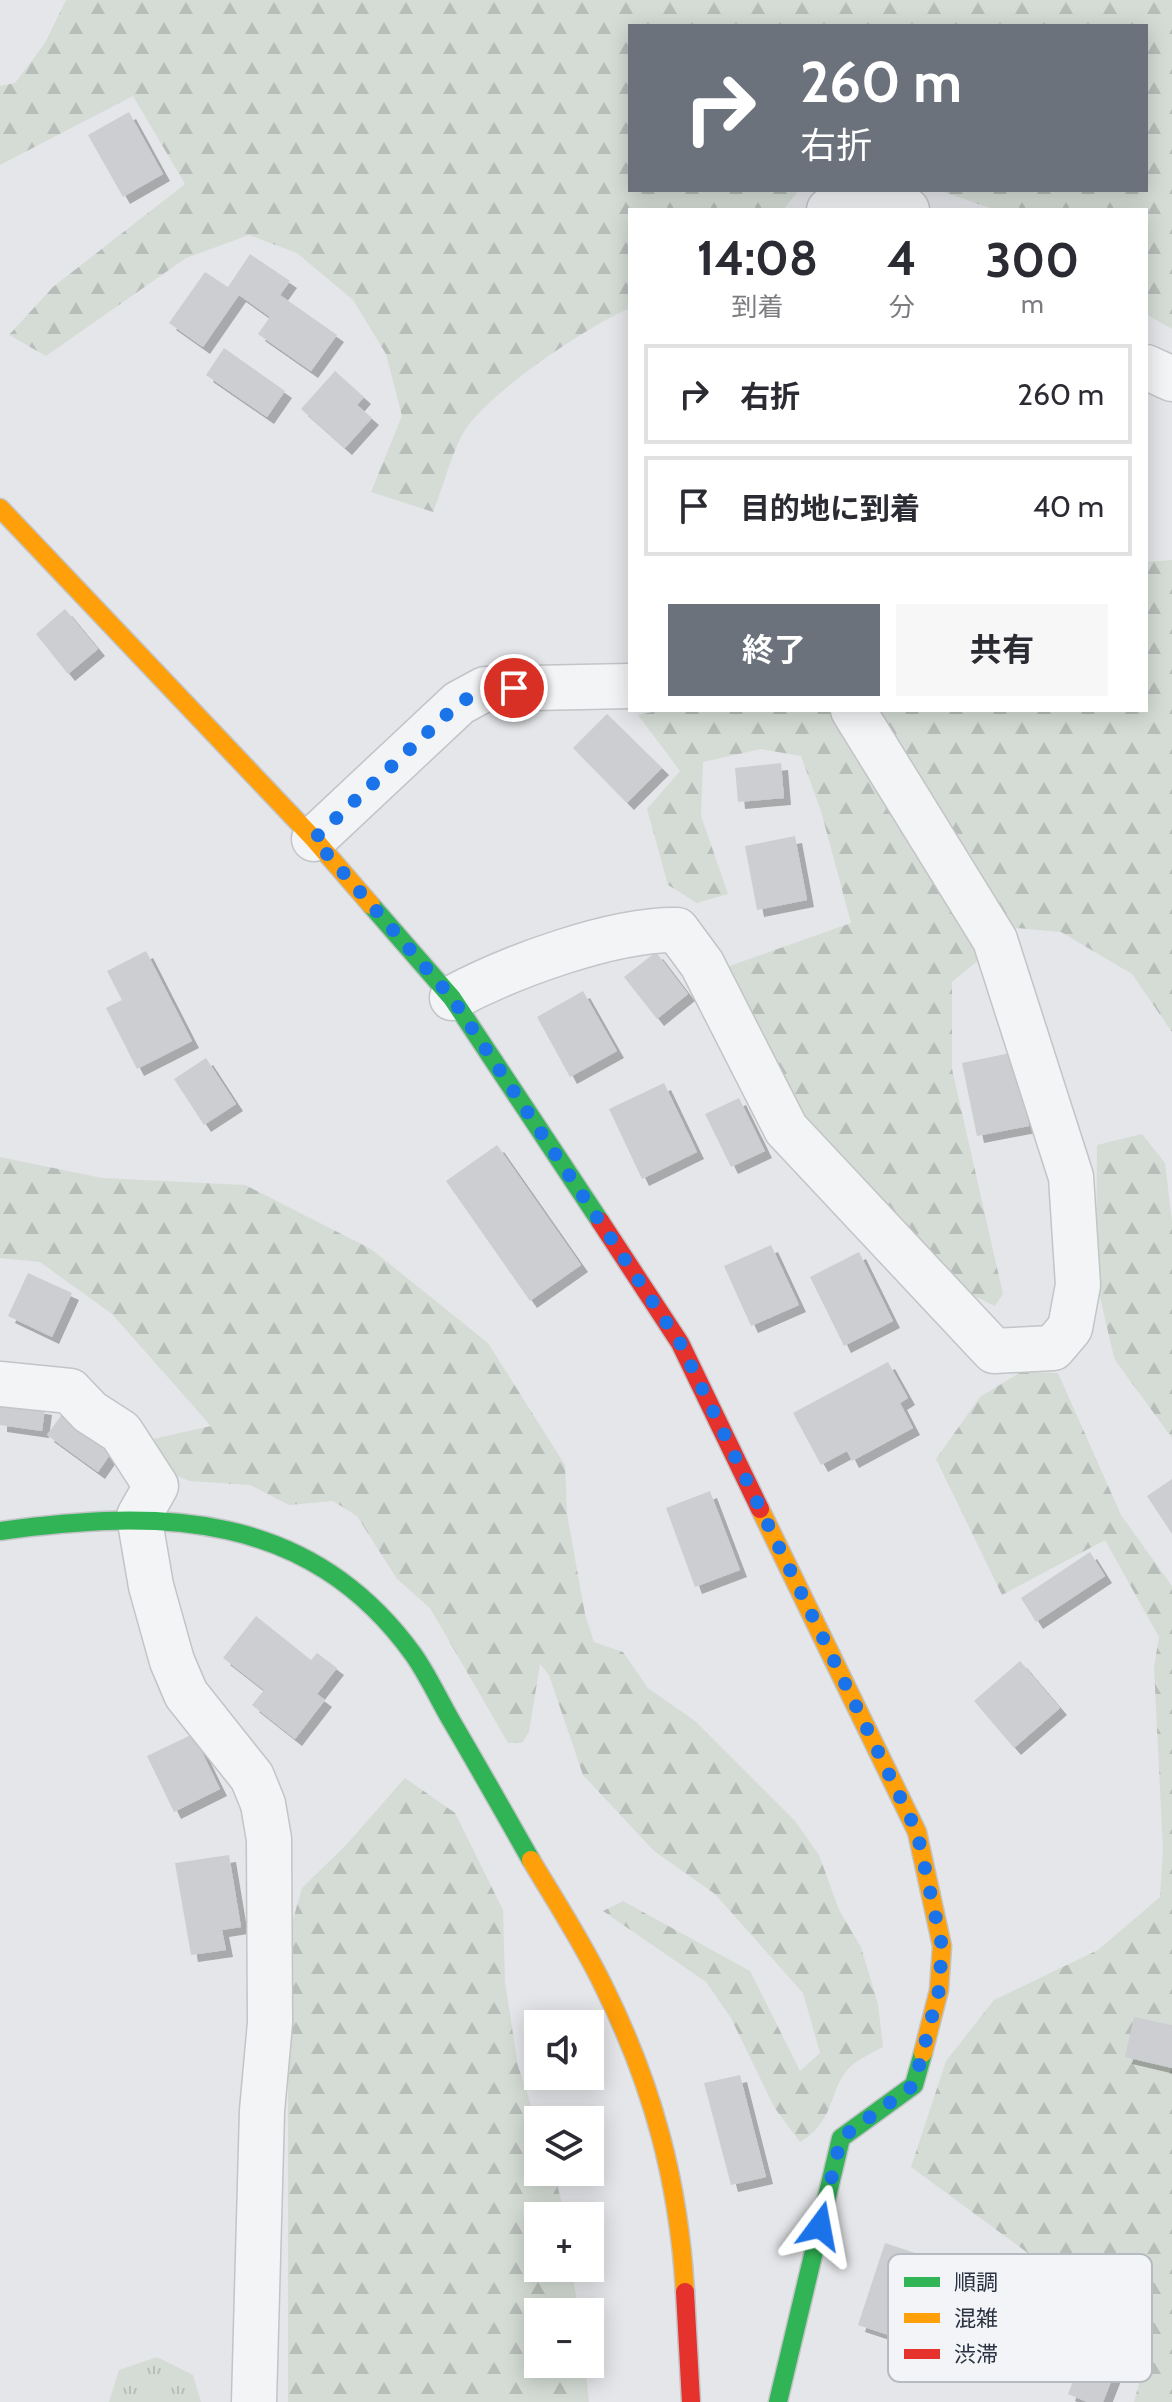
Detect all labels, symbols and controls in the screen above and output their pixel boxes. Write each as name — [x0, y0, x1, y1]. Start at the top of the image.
text: 260 m — [800, 48, 962, 116]
icon: right — [668, 56, 772, 160]
text: 右折 — [800, 123, 872, 167]
text: 14:08 — [697, 229, 818, 287]
text: 4 — [887, 229, 917, 287]
text: 300 — [985, 231, 1079, 289]
text: m — [1021, 288, 1044, 320]
text: 到着 — [731, 291, 783, 323]
text: 分 — [889, 291, 915, 323]
icon: right — [672, 372, 716, 416]
text: 260 m — [1017, 376, 1104, 413]
text: 右折 — [740, 378, 800, 415]
icon: arrive — [672, 484, 716, 528]
text: 40 m — [1033, 488, 1104, 525]
text: 目的地に到着 — [740, 490, 920, 527]
button: 終了 — [668, 604, 880, 696]
button: 共有 — [896, 604, 1108, 696]
pin — [480, 654, 548, 722]
icon: arrive — [492, 666, 536, 710]
map controls — [524, 2010, 604, 2378]
button: sound — [524, 2010, 604, 2090]
button: layers — [524, 2106, 604, 2186]
position arrow — [778, 2184, 862, 2268]
button: + — [524, 2202, 604, 2282]
legend — [888, 2254, 1152, 2382]
text: 順調 — [954, 2269, 998, 2296]
button: − — [524, 2298, 604, 2378]
text: 混雑 — [954, 2305, 998, 2332]
text: 渋滞 — [954, 2341, 998, 2368]

